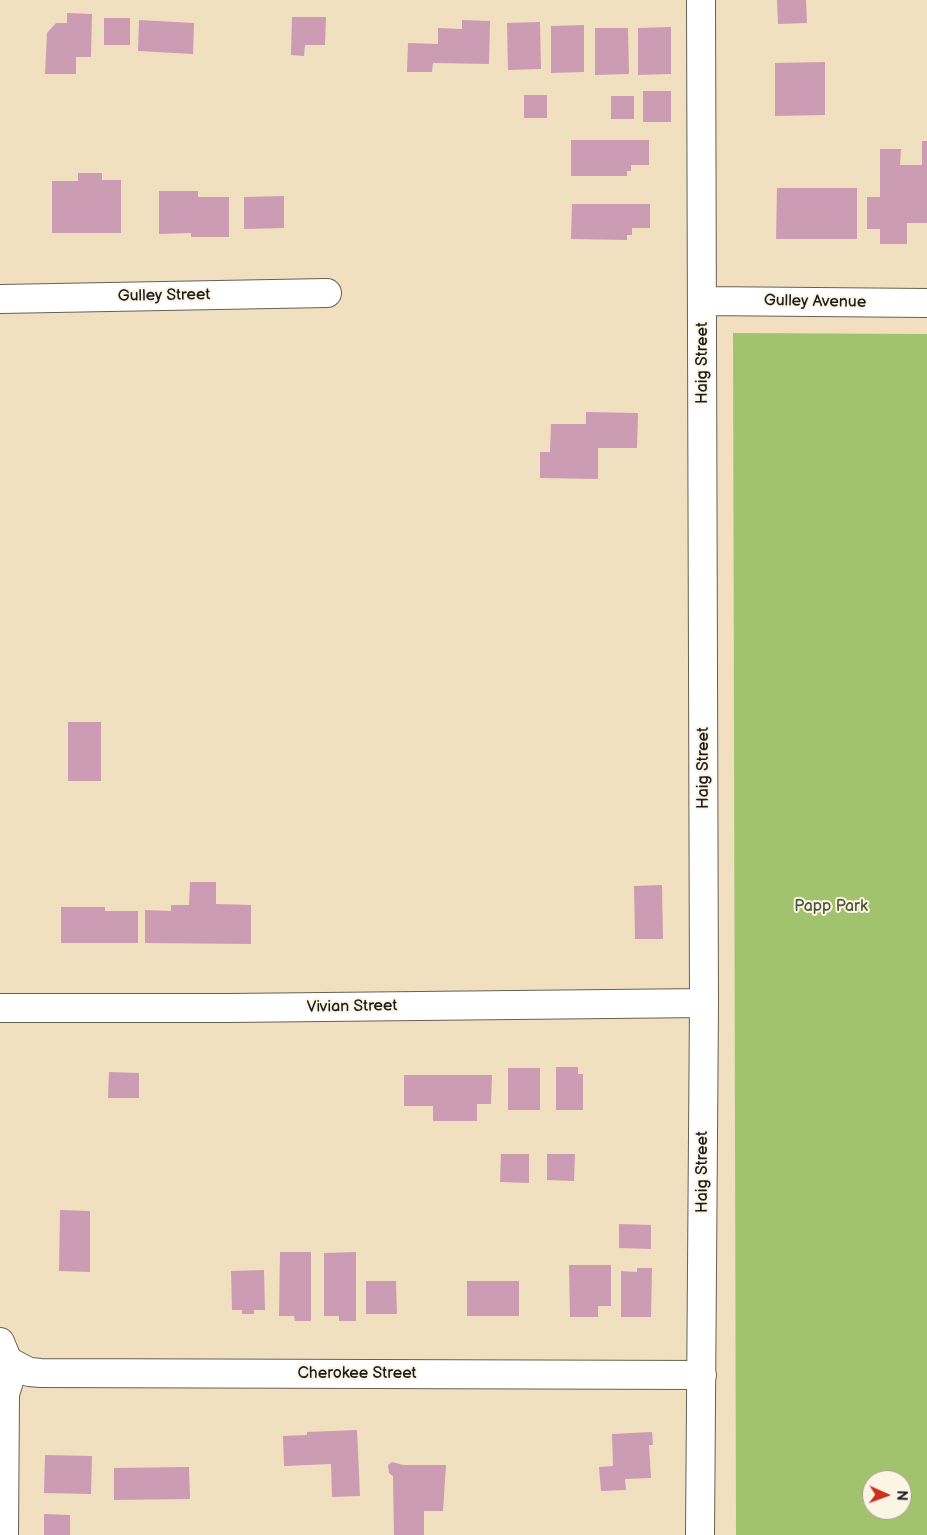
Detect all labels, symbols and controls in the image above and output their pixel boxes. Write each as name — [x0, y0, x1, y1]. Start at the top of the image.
street label: Gulley Street — [117, 286, 211, 306]
street label: Gulley Avenue — [764, 292, 866, 312]
street label: Haig Street — [693, 322, 713, 404]
street label: Haig Street — [694, 727, 714, 809]
park label: Papp Park — [794, 897, 868, 917]
street label: Vivian Street — [306, 997, 398, 1017]
street label: Haig Street — [693, 1131, 713, 1213]
street label: Cherokee Street — [297, 1364, 417, 1384]
north arrow — [862, 1470, 912, 1520]
text: N — [893, 1490, 910, 1501]

